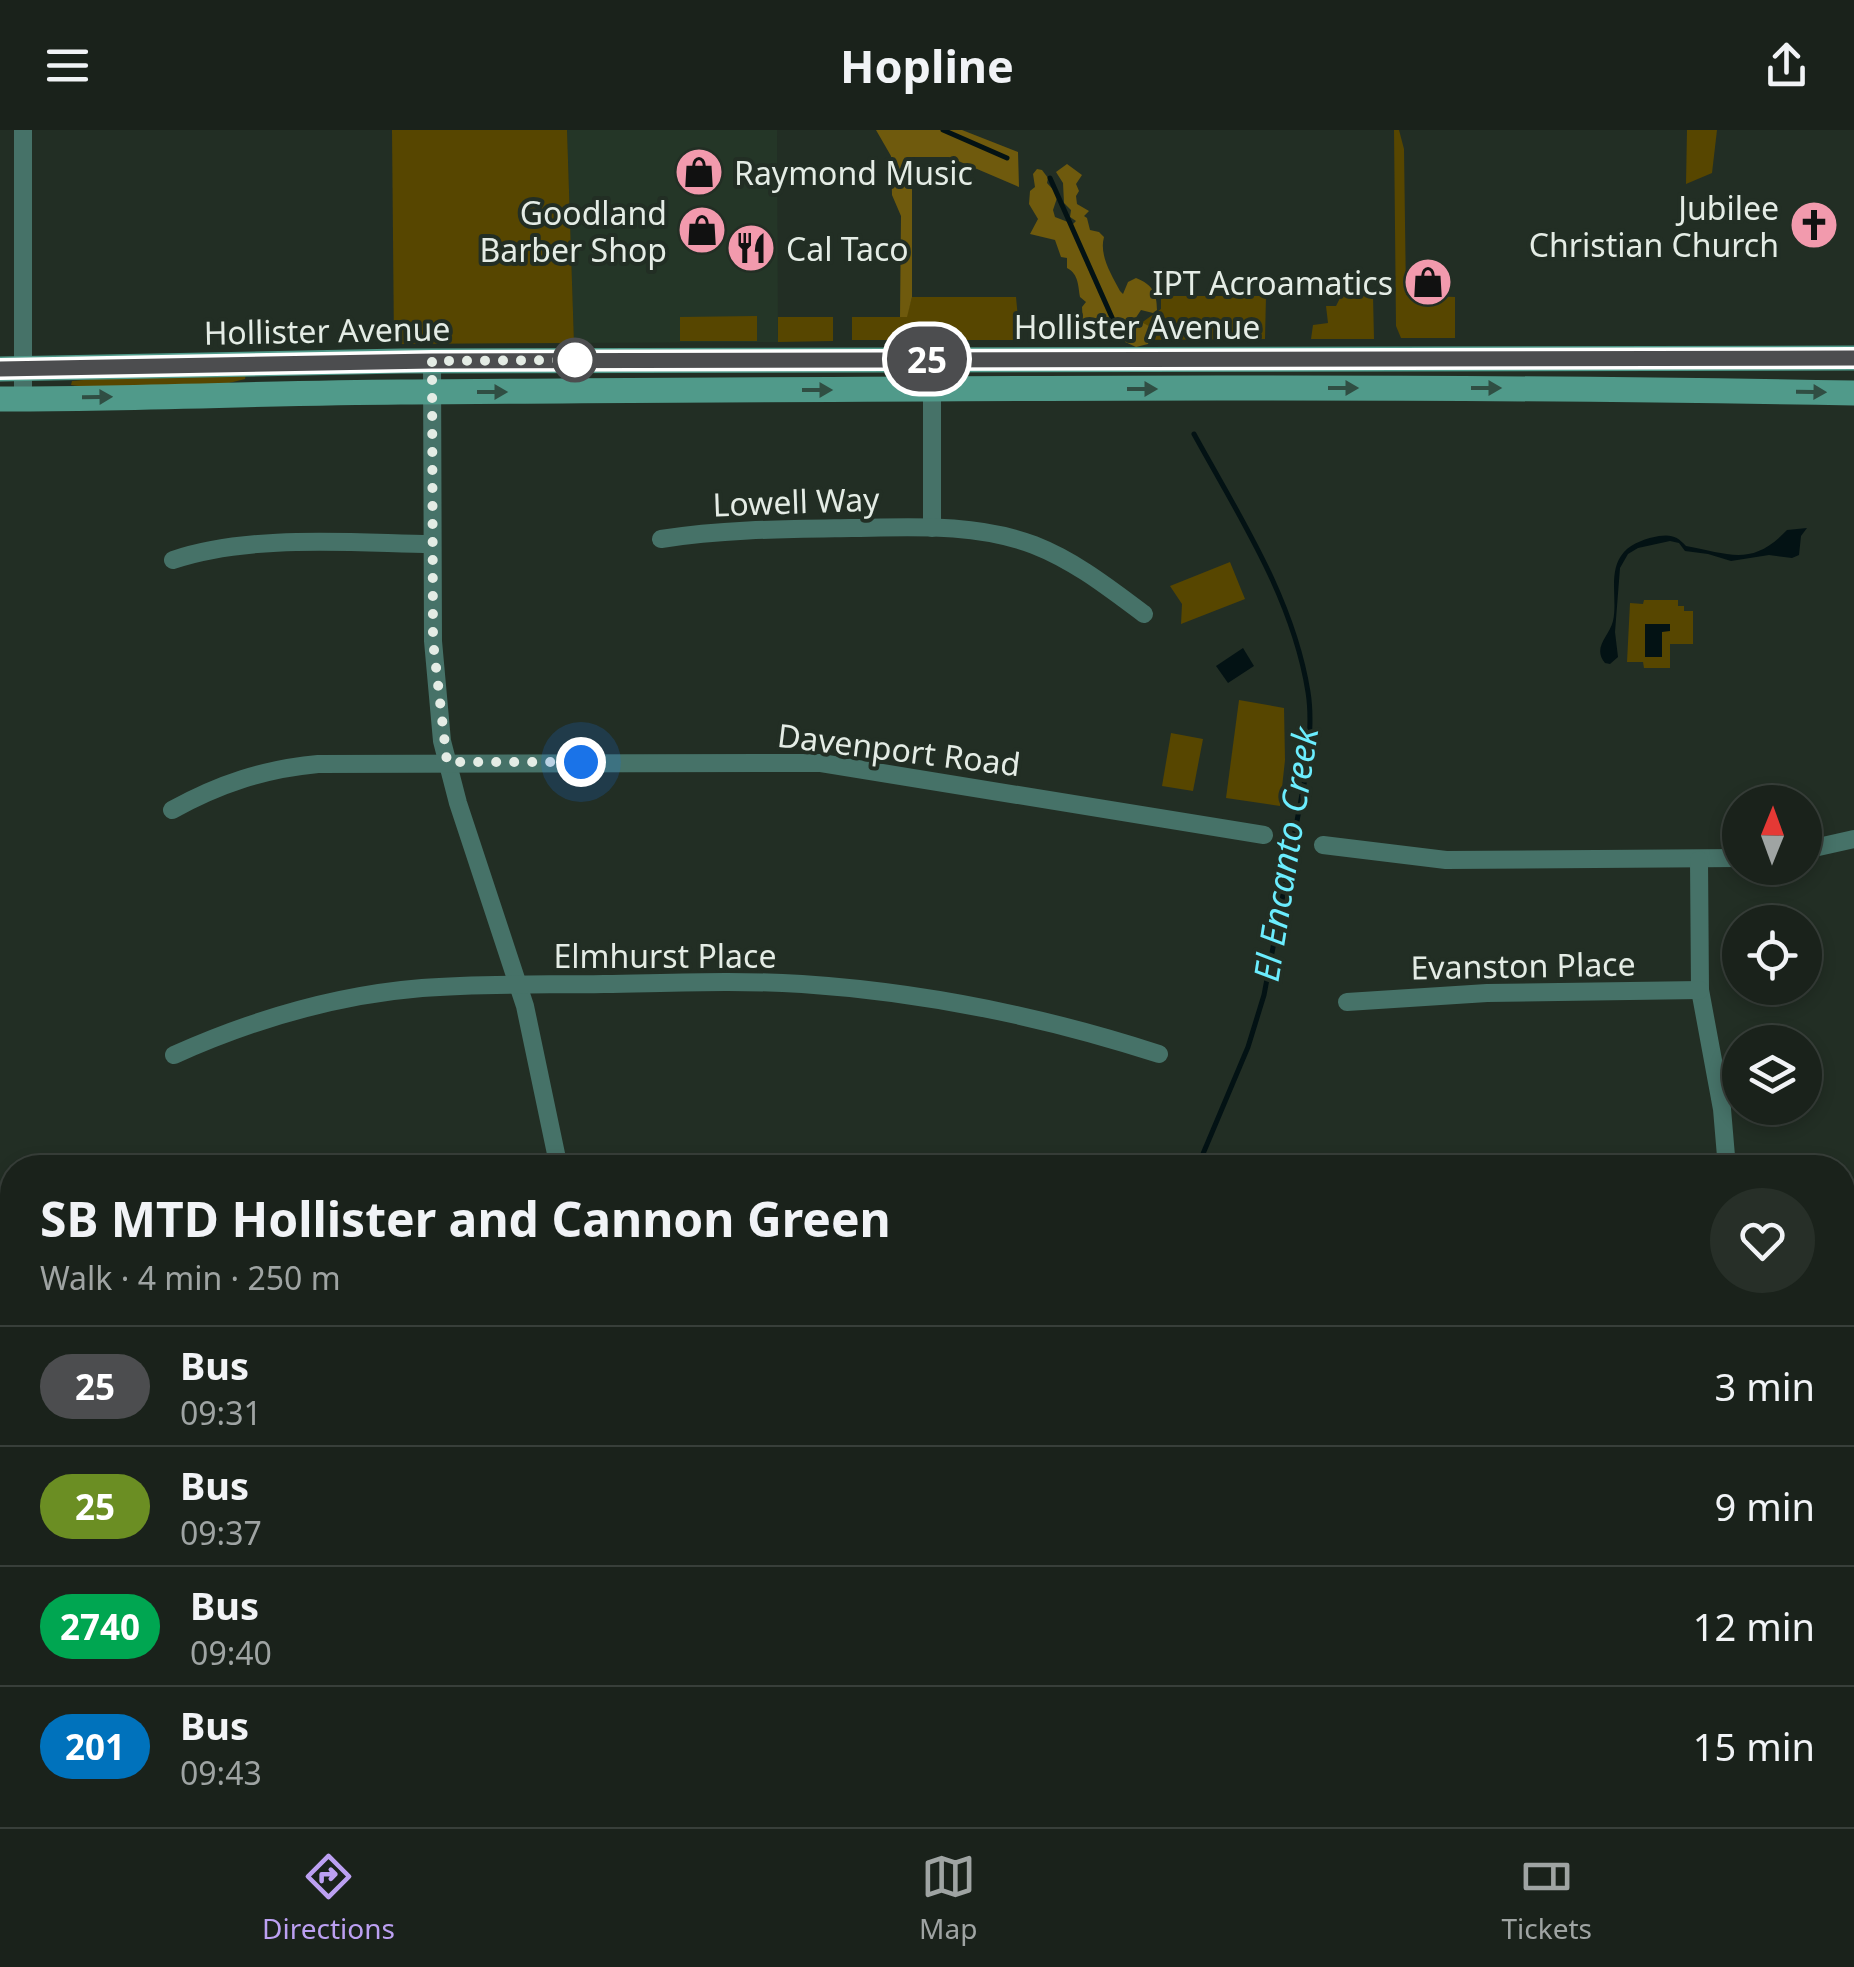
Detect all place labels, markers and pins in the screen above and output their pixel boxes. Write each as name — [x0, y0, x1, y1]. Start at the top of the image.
shop icon: Raymond Music — [673, 146, 725, 198]
place label: Raymond Music — [734, 151, 973, 194]
place label: Jubilee Christian Church — [1529, 186, 1779, 266]
place label: Goodland Barber Shop — [479, 191, 667, 271]
church icon: Jubilee Christian Church — [1788, 199, 1840, 251]
shop icon: Goodland Barber Shop — [676, 204, 728, 256]
restaurant icon: Cal Taco — [725, 222, 777, 274]
place label: Cal Taco — [786, 227, 909, 270]
shop icon: IPT Acroamatics — [1402, 256, 1454, 308]
place label: IPT Acroamatics — [1153, 261, 1393, 304]
unlabelled marker — [554, 339, 596, 381]

